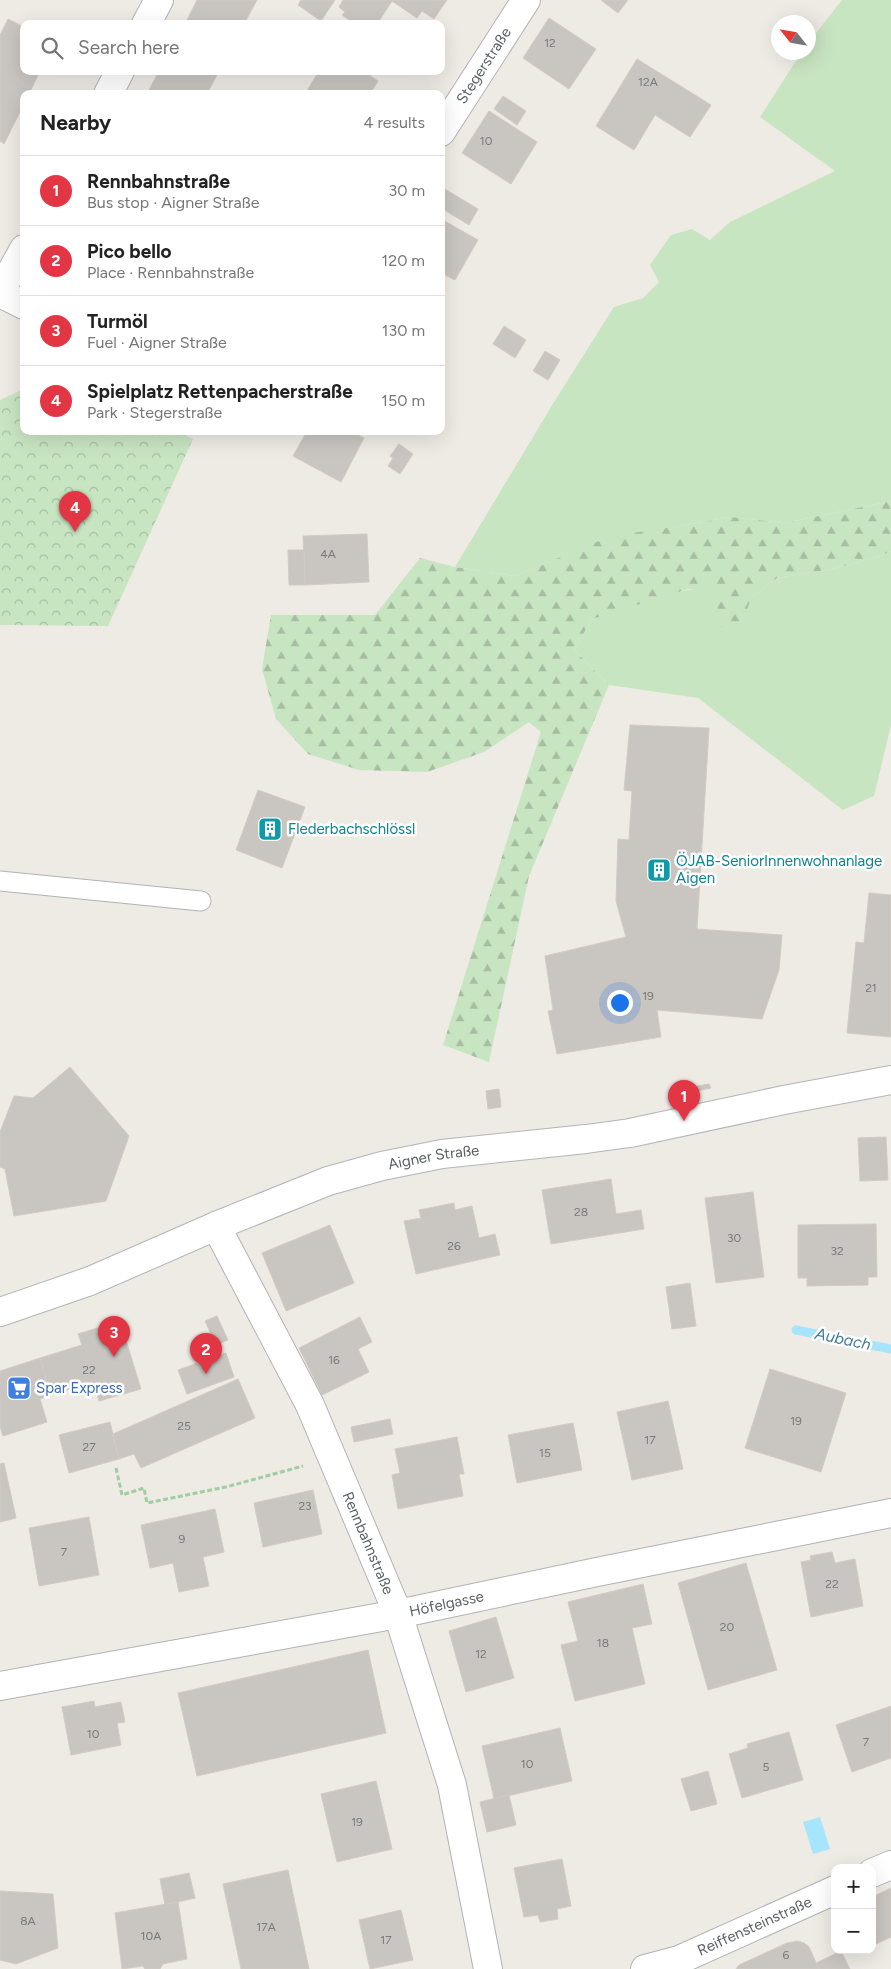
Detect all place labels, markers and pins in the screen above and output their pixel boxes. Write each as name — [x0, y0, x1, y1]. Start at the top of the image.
pin: 4 — [59, 491, 91, 532]
building icon: Flederbachschlössl — [257, 816, 283, 842]
place label: Flederbachschlössl — [288, 820, 415, 838]
place label: ÖJAB-SeniorInnenwohnanlage Aigen — [676, 852, 882, 887]
building icon: ÖJAB-SeniorInnenwohnanlage Aigen — [646, 857, 672, 883]
pin: 1 — [668, 1080, 700, 1121]
pin: 3 — [98, 1316, 130, 1357]
pin: 2 — [190, 1333, 222, 1374]
supermarket icon: Spar Express — [6, 1375, 32, 1401]
place label: Spar Express — [36, 1379, 123, 1397]

